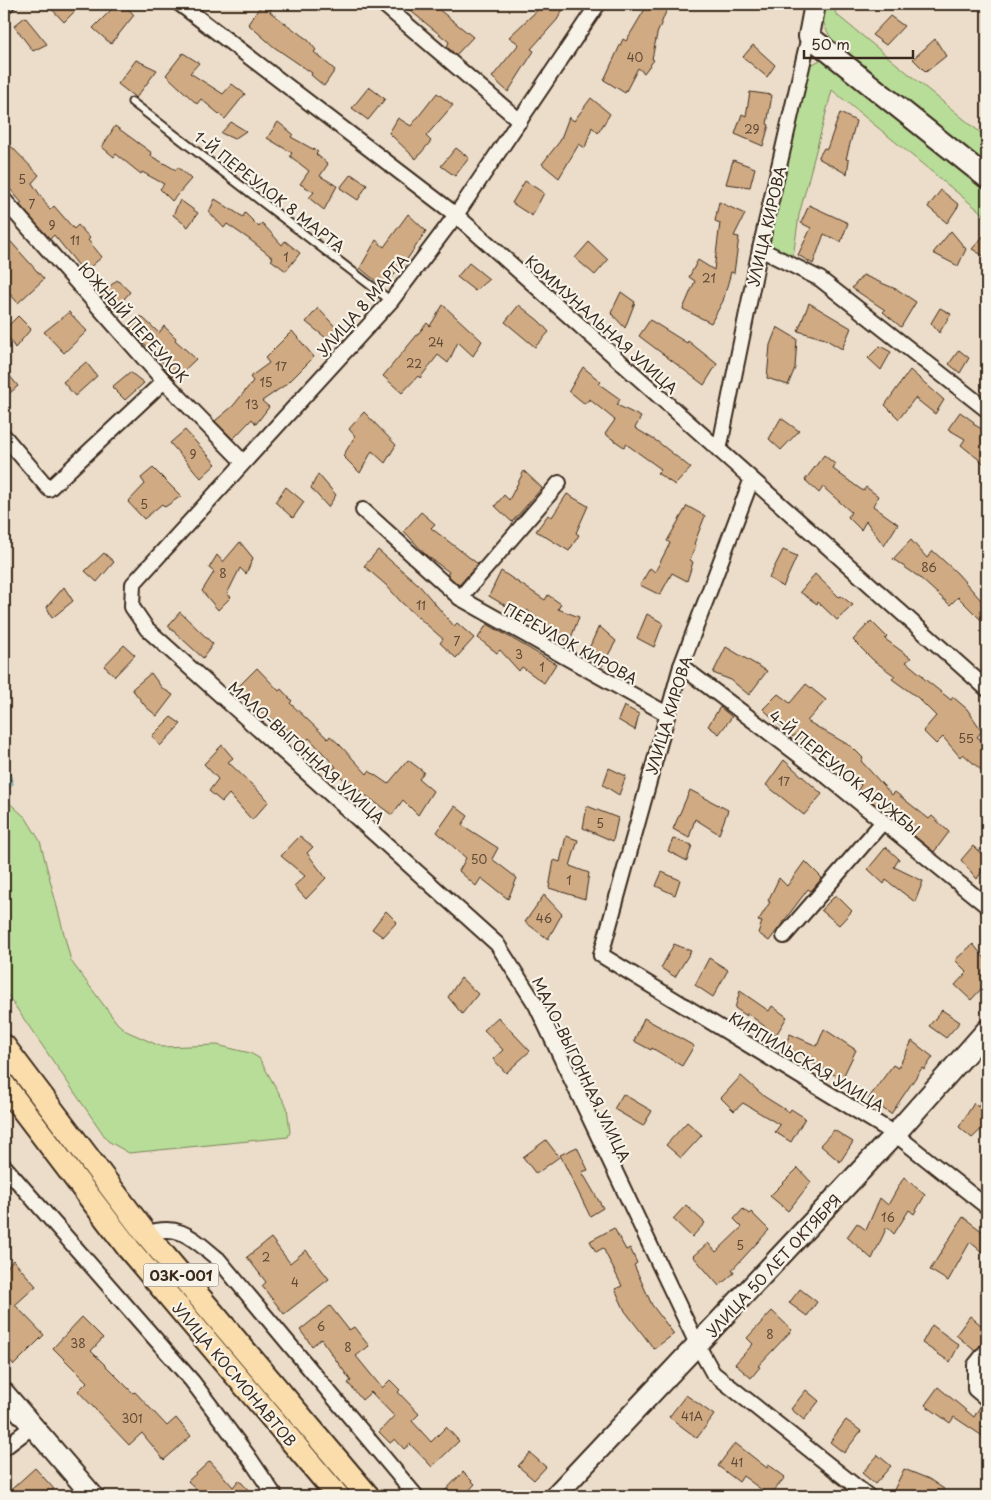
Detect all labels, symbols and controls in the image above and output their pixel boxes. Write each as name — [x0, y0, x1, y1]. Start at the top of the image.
scale bar — [804, 28, 912, 60]
text: 50 m — [811, 32, 850, 55]
house number: 40 — [627, 48, 644, 66]
house number: 29 — [744, 120, 760, 138]
street label: 1-Й ПЕРЕУЛОК 8 МАРТА — [191, 126, 349, 256]
street label: УЛИЦА КИРОВА — [741, 164, 791, 288]
house number: 5 — [18, 170, 26, 188]
house number: 7 — [29, 195, 36, 213]
house number: 9 — [48, 216, 56, 234]
house number: 11 — [70, 231, 80, 249]
street label: УЛИЦА 8 МАРТА — [311, 249, 413, 361]
street label: КОММУНАЛЬНАЯ УЛИЦА — [521, 249, 683, 399]
house number: 1 — [283, 250, 289, 264]
street label: ЮЖНЫЙ ПЕРЕУЛОК — [74, 257, 195, 387]
house number: 21 — [702, 269, 716, 287]
house number: 24 — [428, 333, 444, 351]
house number: 22 — [406, 354, 422, 372]
house number: 17 — [275, 357, 287, 375]
house number: 15 — [259, 373, 273, 391]
house number: 13 — [245, 395, 259, 413]
house number: 9 — [189, 445, 197, 463]
house number: 5 — [140, 495, 148, 513]
house number: 86 — [921, 558, 937, 576]
house number: 8 — [219, 564, 227, 582]
house number: 11 — [416, 596, 426, 614]
street label: ПЕРЕУЛОК КИРОВА — [500, 597, 642, 689]
house number: 7 — [454, 632, 461, 650]
house number: 3 — [515, 645, 523, 663]
street label: УЛИЦА КИРОВА — [639, 653, 697, 777]
house number: 1 — [539, 658, 545, 676]
street label: МАЛО-ВЫГОННАЯ УЛИЦА — [224, 675, 390, 829]
street label: 4-Й ПЕРЕУЛОК ДРУЖБЫ — [765, 704, 925, 840]
house number: 55 — [958, 729, 974, 747]
house number: 17 — [778, 772, 790, 790]
house number: 5 — [596, 814, 604, 832]
house number: 50 — [471, 850, 487, 868]
house number: 1 — [566, 871, 572, 889]
house number: 46 — [536, 909, 552, 927]
street label: МАЛО-ВЫГОННАЯ УЛИЦА — [527, 973, 637, 1165]
street label: КИРПИЛЬСКАЯ УЛИЦА — [725, 1005, 889, 1117]
street label: УЛИЦА 50 ЛЕТ ОКТЯБРЯ — [700, 1188, 846, 1342]
house number: 16 — [881, 1208, 895, 1226]
house number: 5 — [736, 1236, 744, 1254]
house number: 2 — [262, 1248, 270, 1266]
road number: 03К-001 — [144, 1264, 218, 1286]
house number: 4 — [291, 1273, 299, 1291]
street label: УЛИЦА КОСМОНАВТОВ — [168, 1297, 302, 1451]
house number: 6 — [317, 1317, 325, 1335]
house number: 8 — [766, 1325, 774, 1343]
house number: 38 — [70, 1334, 86, 1352]
house number: 8 — [344, 1338, 352, 1356]
house number: 41А — [681, 1407, 703, 1425]
house number: 301 — [121, 1409, 143, 1427]
house number: 41 — [731, 1453, 743, 1471]

